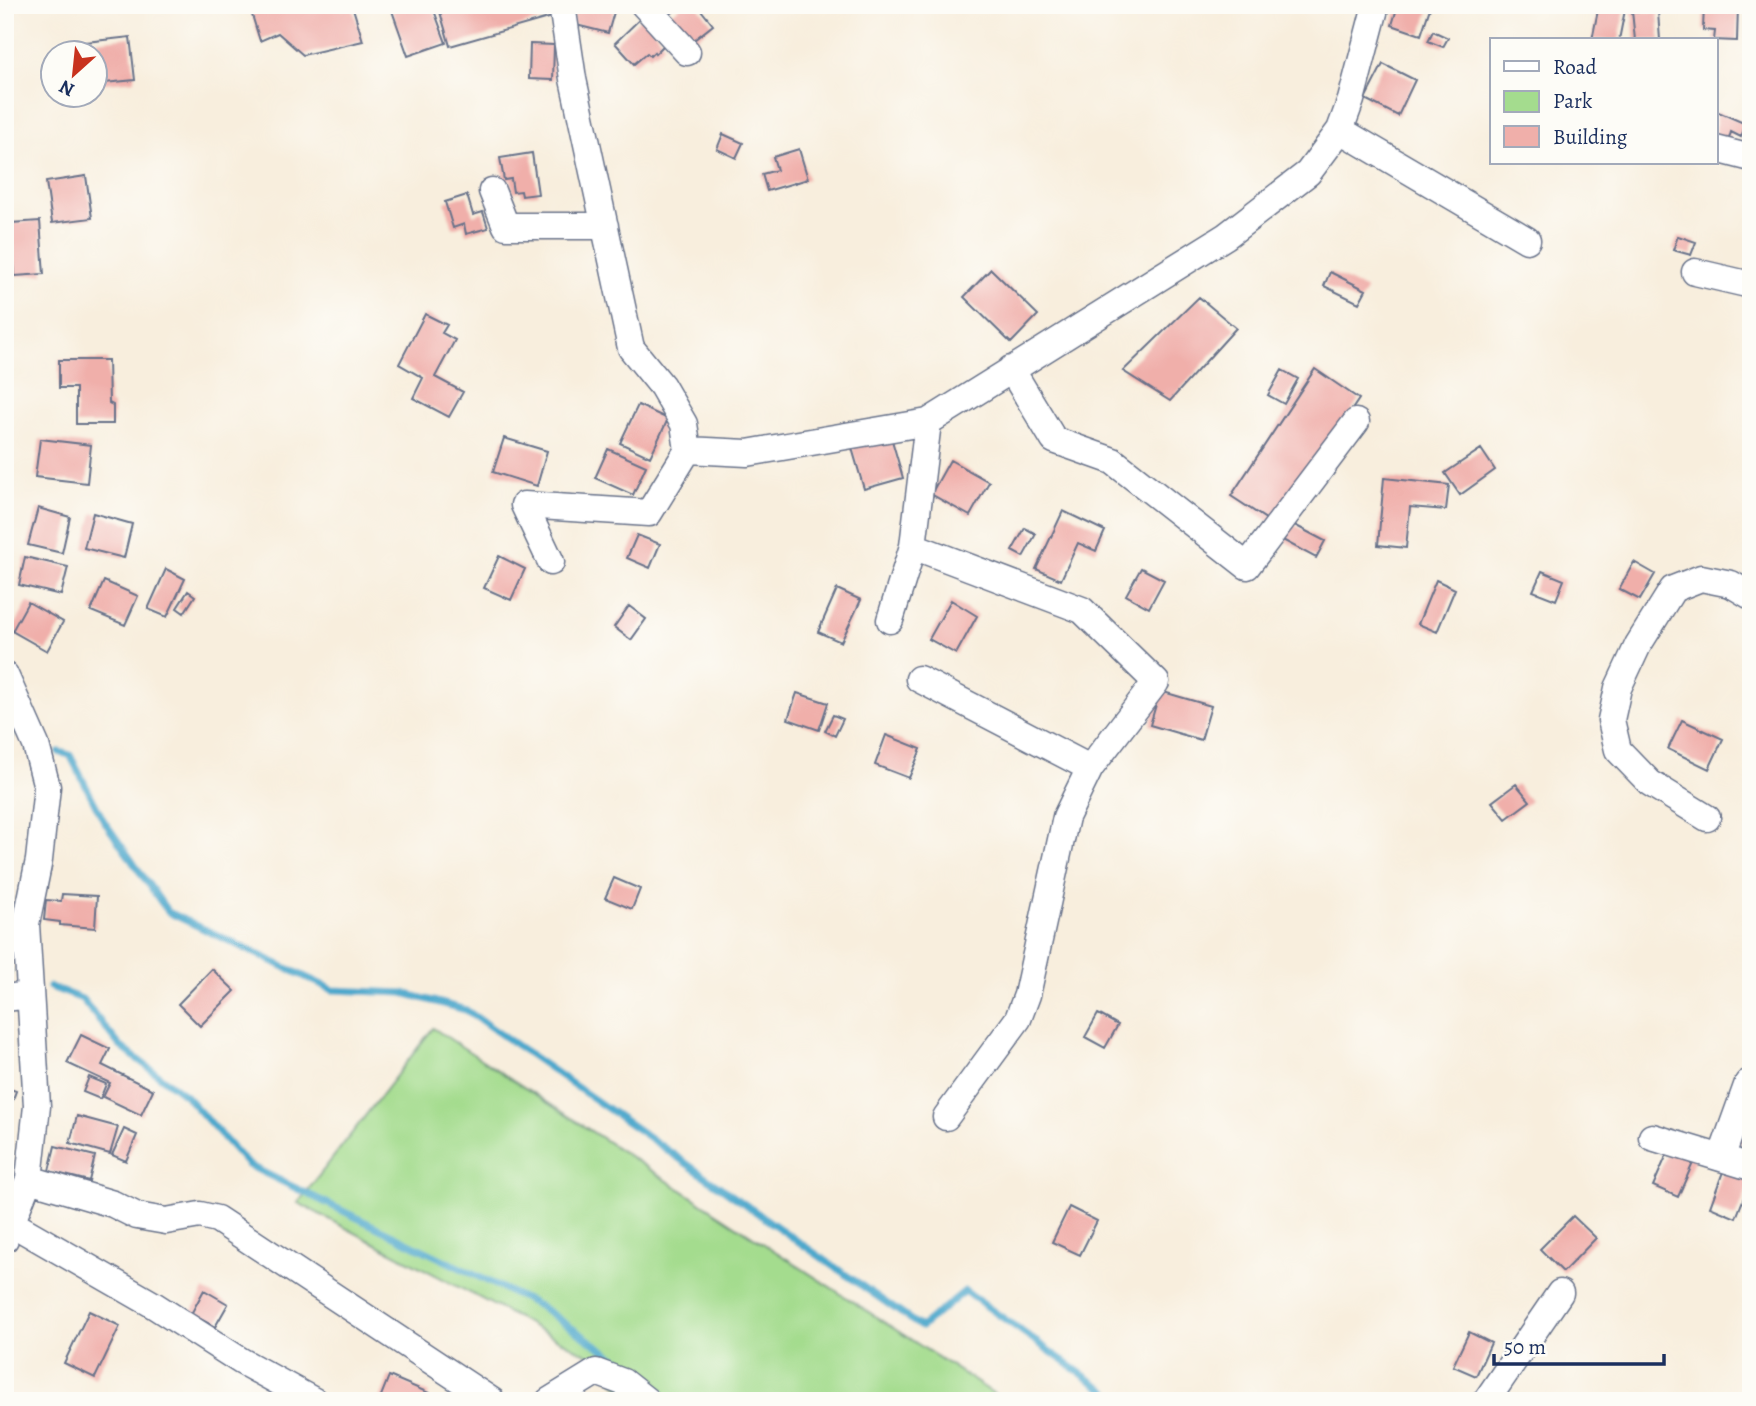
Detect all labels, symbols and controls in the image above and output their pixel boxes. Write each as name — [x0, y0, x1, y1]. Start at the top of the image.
north arrow — [38, 38, 108, 108]
legend — [1490, 38, 1718, 164]
text: Road — [1553, 53, 1597, 81]
text: N — [55, 73, 79, 103]
text: Park — [1553, 87, 1593, 115]
text: Building — [1553, 123, 1628, 151]
scale bar — [1494, 1322, 1663, 1366]
text: 50 m — [1504, 1333, 1546, 1361]

